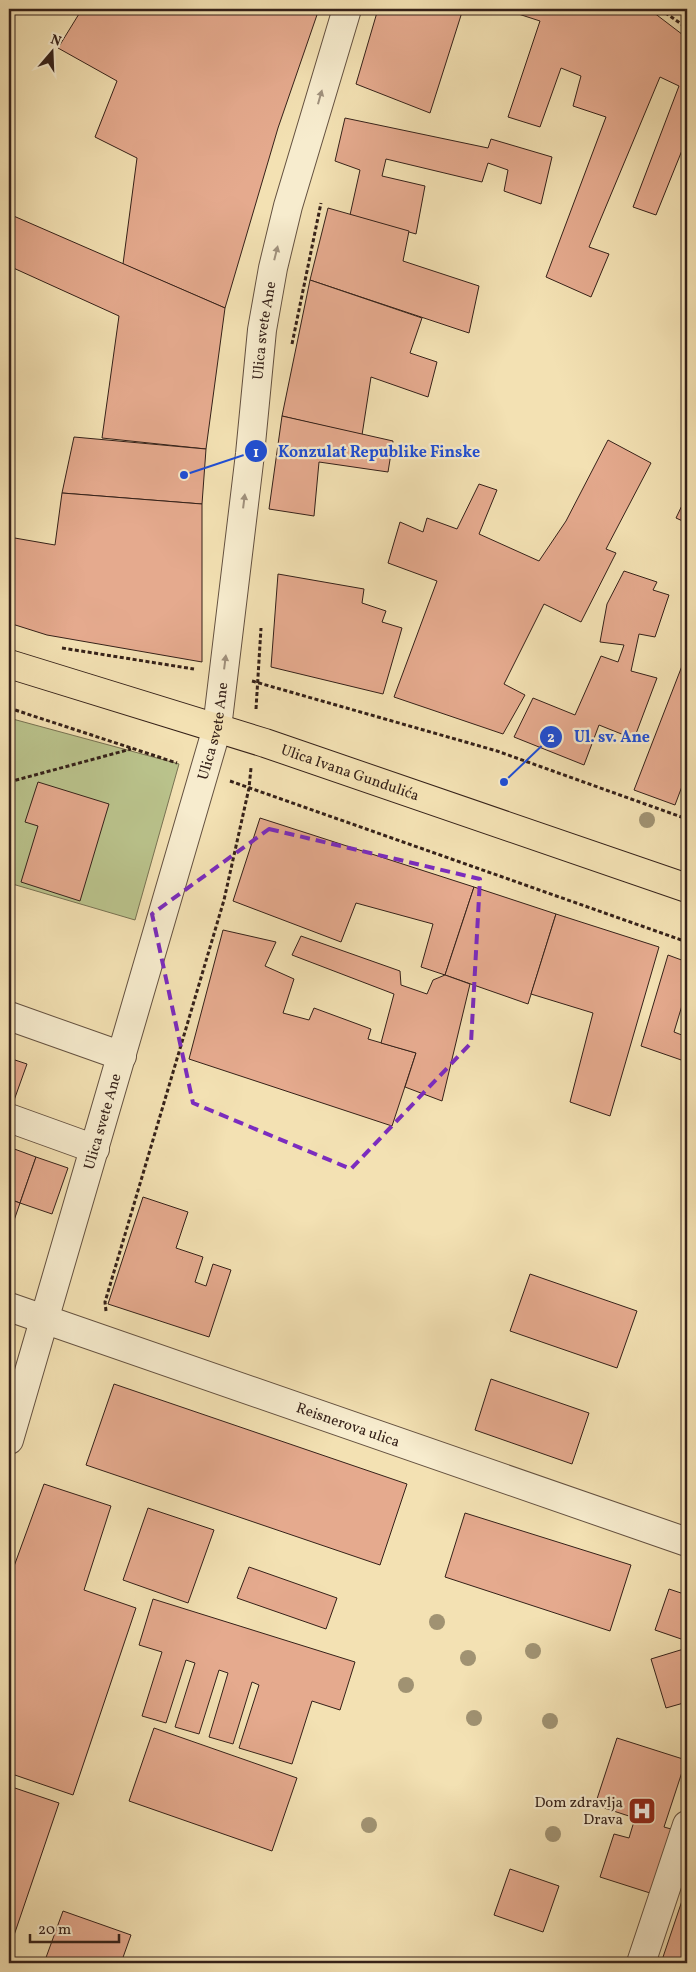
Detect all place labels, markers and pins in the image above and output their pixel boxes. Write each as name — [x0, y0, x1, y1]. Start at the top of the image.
callout: Konzulat Republike Finske — [243, 436, 490, 467]
callout: Ul. sv. Ane — [539, 721, 660, 752]
place label: Dom zdravlja Drava — [534, 1793, 623, 1831]
hospital icon: Dom zdravlja Drava — [627, 1796, 657, 1826]

